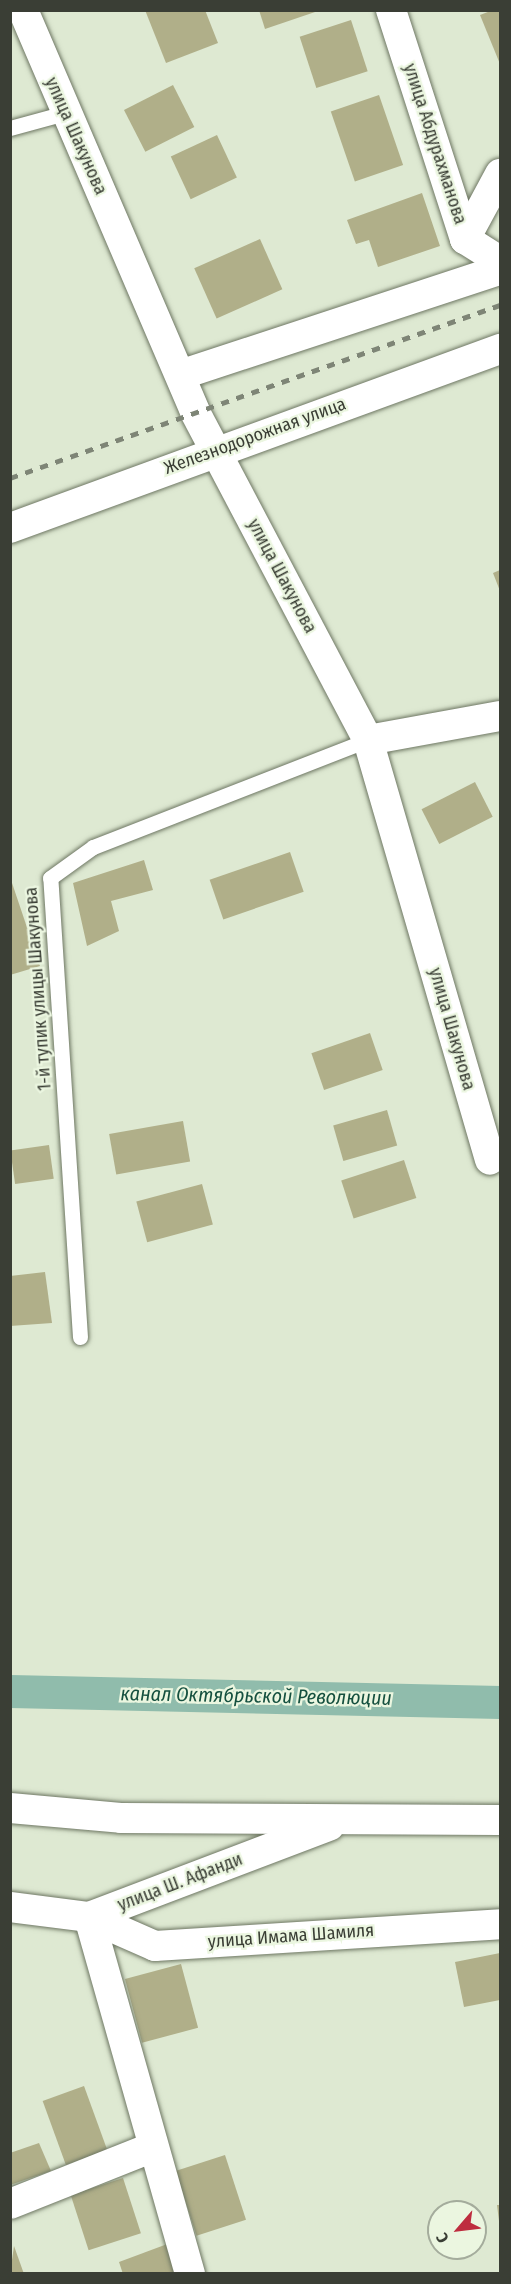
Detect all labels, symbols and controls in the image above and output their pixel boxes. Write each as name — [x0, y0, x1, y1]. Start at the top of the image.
street label: улица Абдурахманова — [399, 61, 471, 227]
street label: улица Шакунова — [40, 74, 112, 198]
street label: Железнодорожная улица — [161, 393, 349, 479]
street label: улица Шакунова — [243, 515, 321, 637]
street label: 1-й тупик улицы Шакунова — [20, 886, 56, 1092]
street label: улица Шакунова — [424, 965, 480, 1093]
water label: канал Октябрьской Революции — [120, 1682, 392, 1710]
street label: улица Ш. Афанди — [115, 1848, 245, 1916]
street label: улица Имама Шамиля — [207, 1919, 375, 1953]
north arrow — [427, 2200, 487, 2260]
text: С — [432, 2230, 453, 2246]

